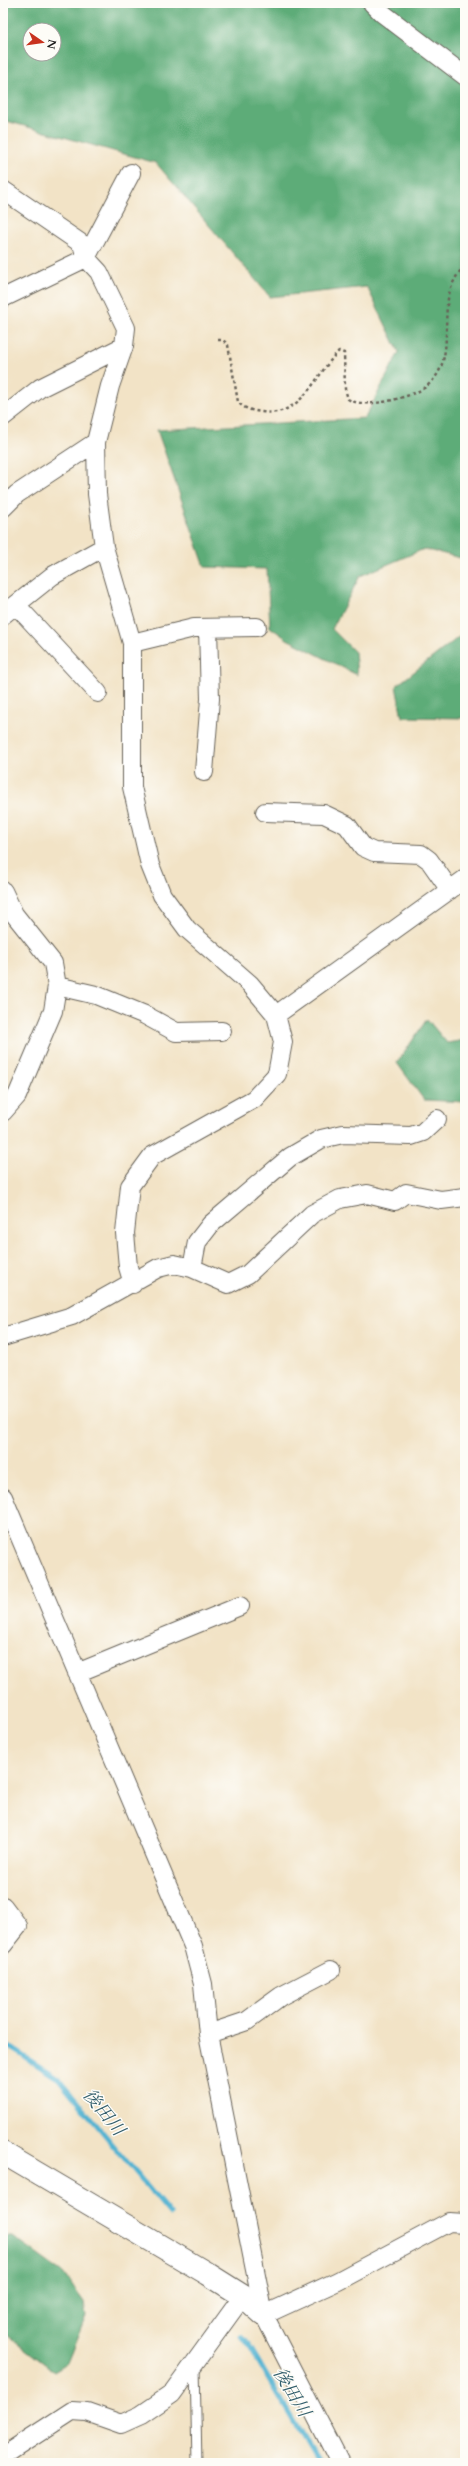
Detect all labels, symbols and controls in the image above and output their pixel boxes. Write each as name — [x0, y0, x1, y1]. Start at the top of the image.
north arrow — [22, 22, 62, 62]
text: N — [43, 38, 60, 51]
water label: 後田川 — [77, 2083, 132, 2143]
water label: 後田川 — [267, 2363, 317, 2424]

